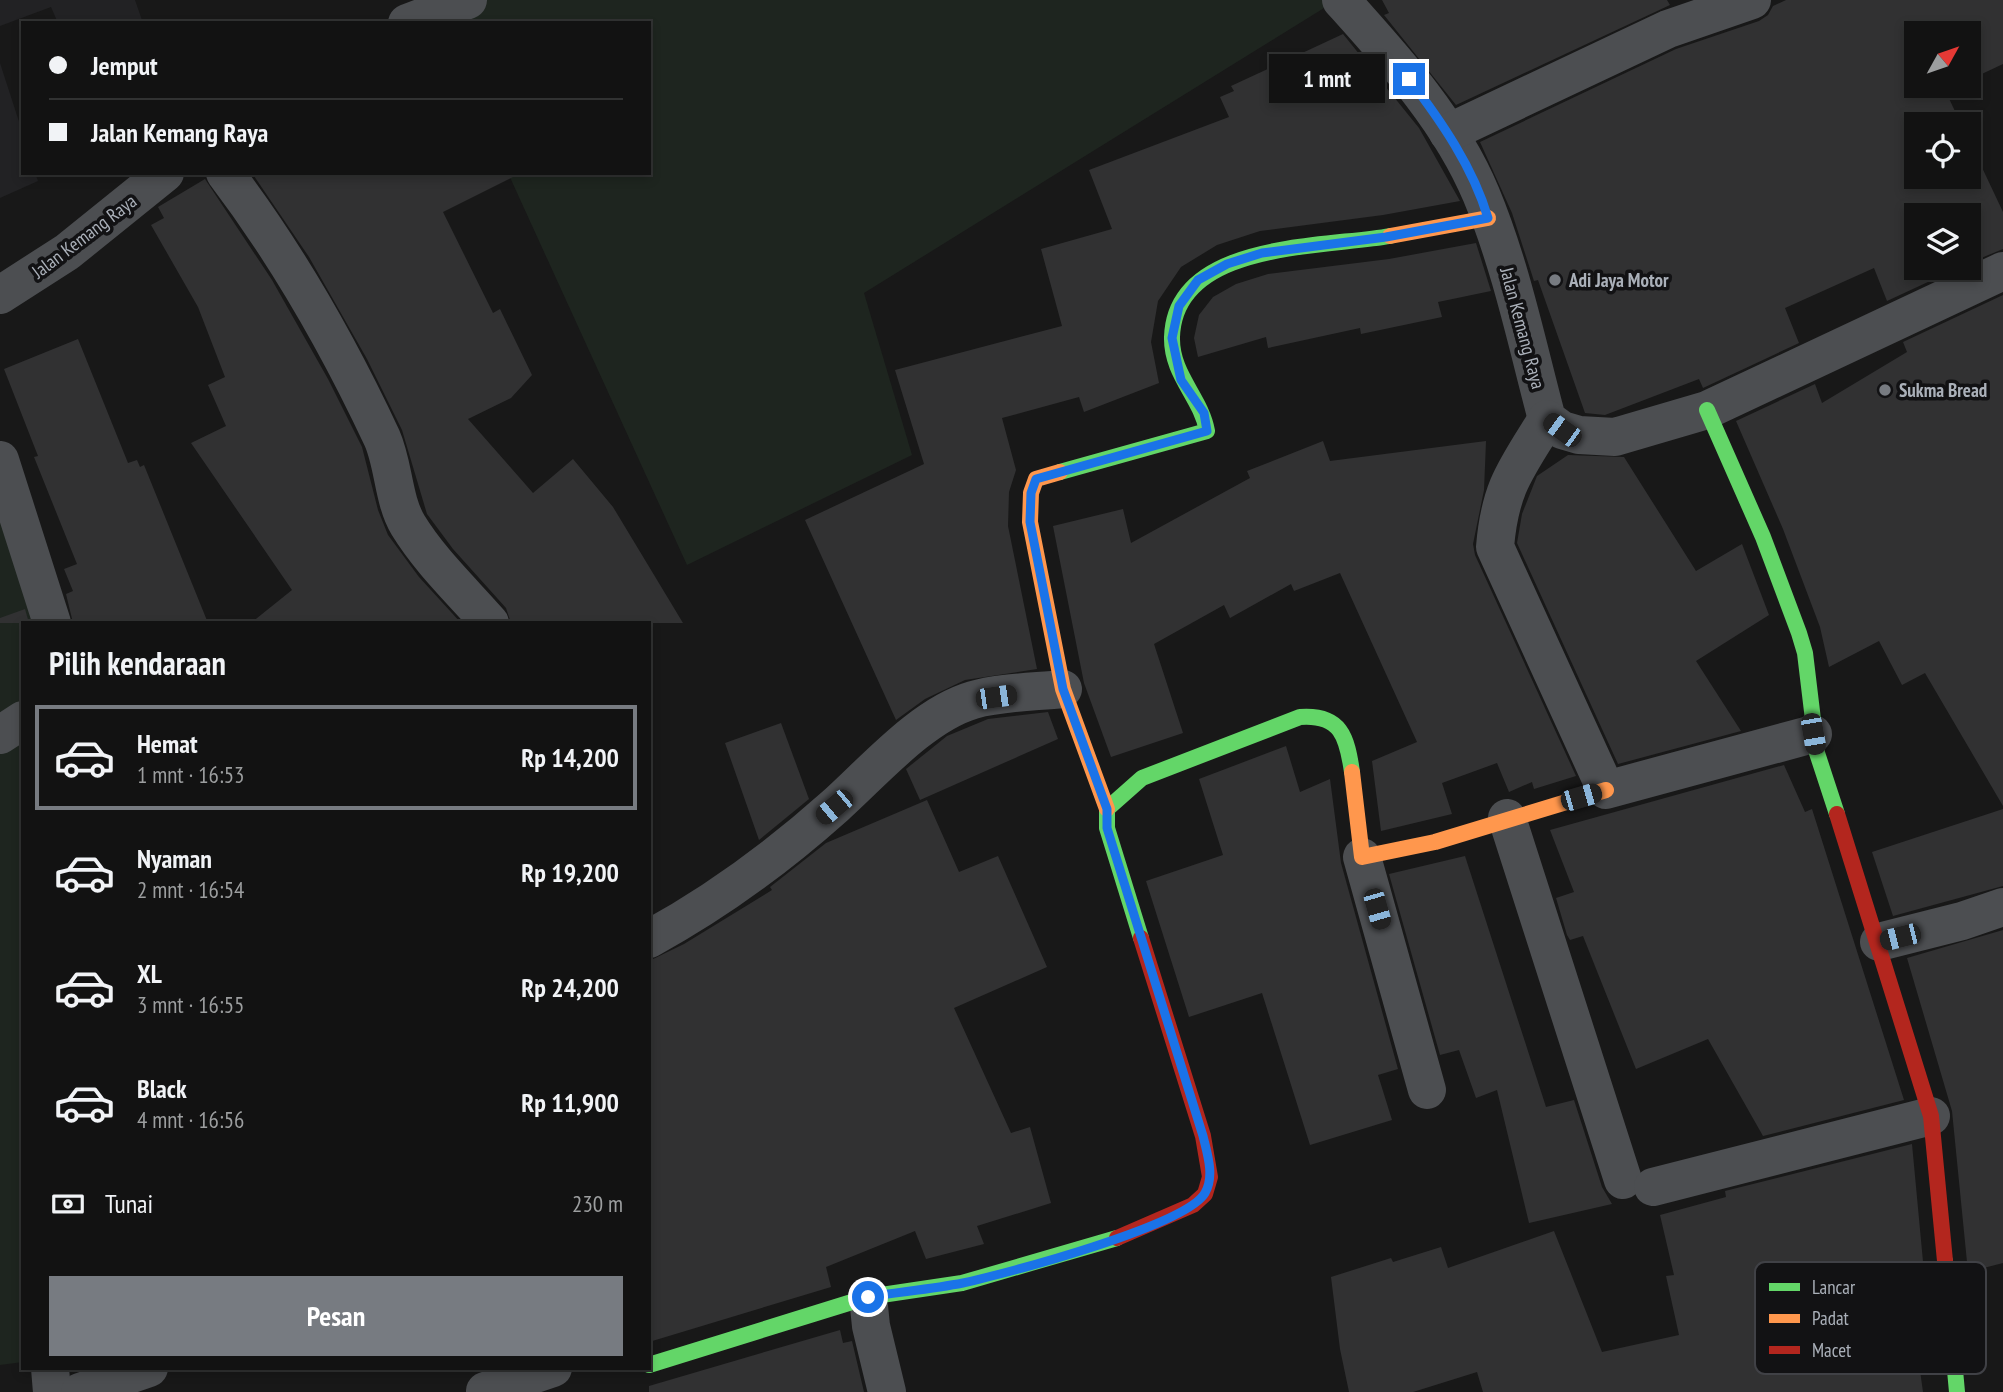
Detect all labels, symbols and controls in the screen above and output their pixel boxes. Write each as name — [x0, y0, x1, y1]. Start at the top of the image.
north arrow — [1904, 21, 1981, 98]
map controls — [1904, 21, 1981, 280]
text: Jemput — [91, 49, 158, 82]
callout: 1 mnt — [1269, 55, 1384, 104]
route end — [1393, 63, 1425, 95]
text: 1 mnt — [1303, 64, 1351, 93]
button: locate — [1904, 112, 1981, 189]
text: Jalan Kemang Raya — [91, 116, 268, 149]
street label: Jalan Kemang Raya — [26, 189, 141, 284]
button: layers — [1904, 203, 1981, 280]
street label: Jalan Kemang Raya — [1495, 264, 1551, 392]
place label: Adi Jaya Motor — [1568, 268, 1669, 292]
marker: Adi Jaya Motor — [1547, 272, 1563, 288]
place label: Sukma Bread — [1899, 378, 1987, 402]
marker: Sukma Bread — [1877, 382, 1893, 398]
car — [1539, 409, 1586, 451]
text: Pilih kendaraan — [49, 642, 226, 684]
car — [974, 684, 1019, 710]
car — [1800, 711, 1827, 757]
icon: car — [53, 726, 116, 789]
text: Hemat — [137, 727, 198, 760]
text: Rp 14,200 — [521, 741, 619, 774]
text: 1 mnt · 16:53 — [137, 760, 244, 789]
car — [1558, 781, 1605, 813]
car — [812, 785, 857, 829]
icon: car — [53, 841, 116, 904]
text: Nyaman — [137, 842, 212, 875]
text: Rp 19,200 — [521, 856, 619, 889]
text: 2 mnt · 16:54 — [137, 875, 244, 904]
car — [1362, 886, 1393, 932]
car — [1878, 922, 1923, 952]
icon: car — [53, 956, 116, 1019]
text: XL — [137, 957, 162, 990]
text: Rp 24,200 — [521, 971, 619, 1004]
text: 3 mnt · 16:55 — [137, 990, 244, 1019]
icon: car — [53, 1071, 116, 1134]
text: Black — [137, 1072, 187, 1105]
text: Rp 11,900 — [521, 1086, 619, 1119]
text: 4 mnt · 16:56 — [137, 1105, 244, 1134]
icon: cash — [49, 1185, 87, 1223]
text: Tunai — [105, 1187, 153, 1220]
text: 230 m — [572, 1189, 623, 1218]
legend — [1755, 1262, 1986, 1374]
text: Lancar — [1812, 1275, 1856, 1299]
button: Pesan — [49, 1276, 623, 1356]
route start — [852, 1281, 884, 1313]
text: Padat — [1812, 1306, 1849, 1330]
text: Macet — [1812, 1338, 1852, 1362]

